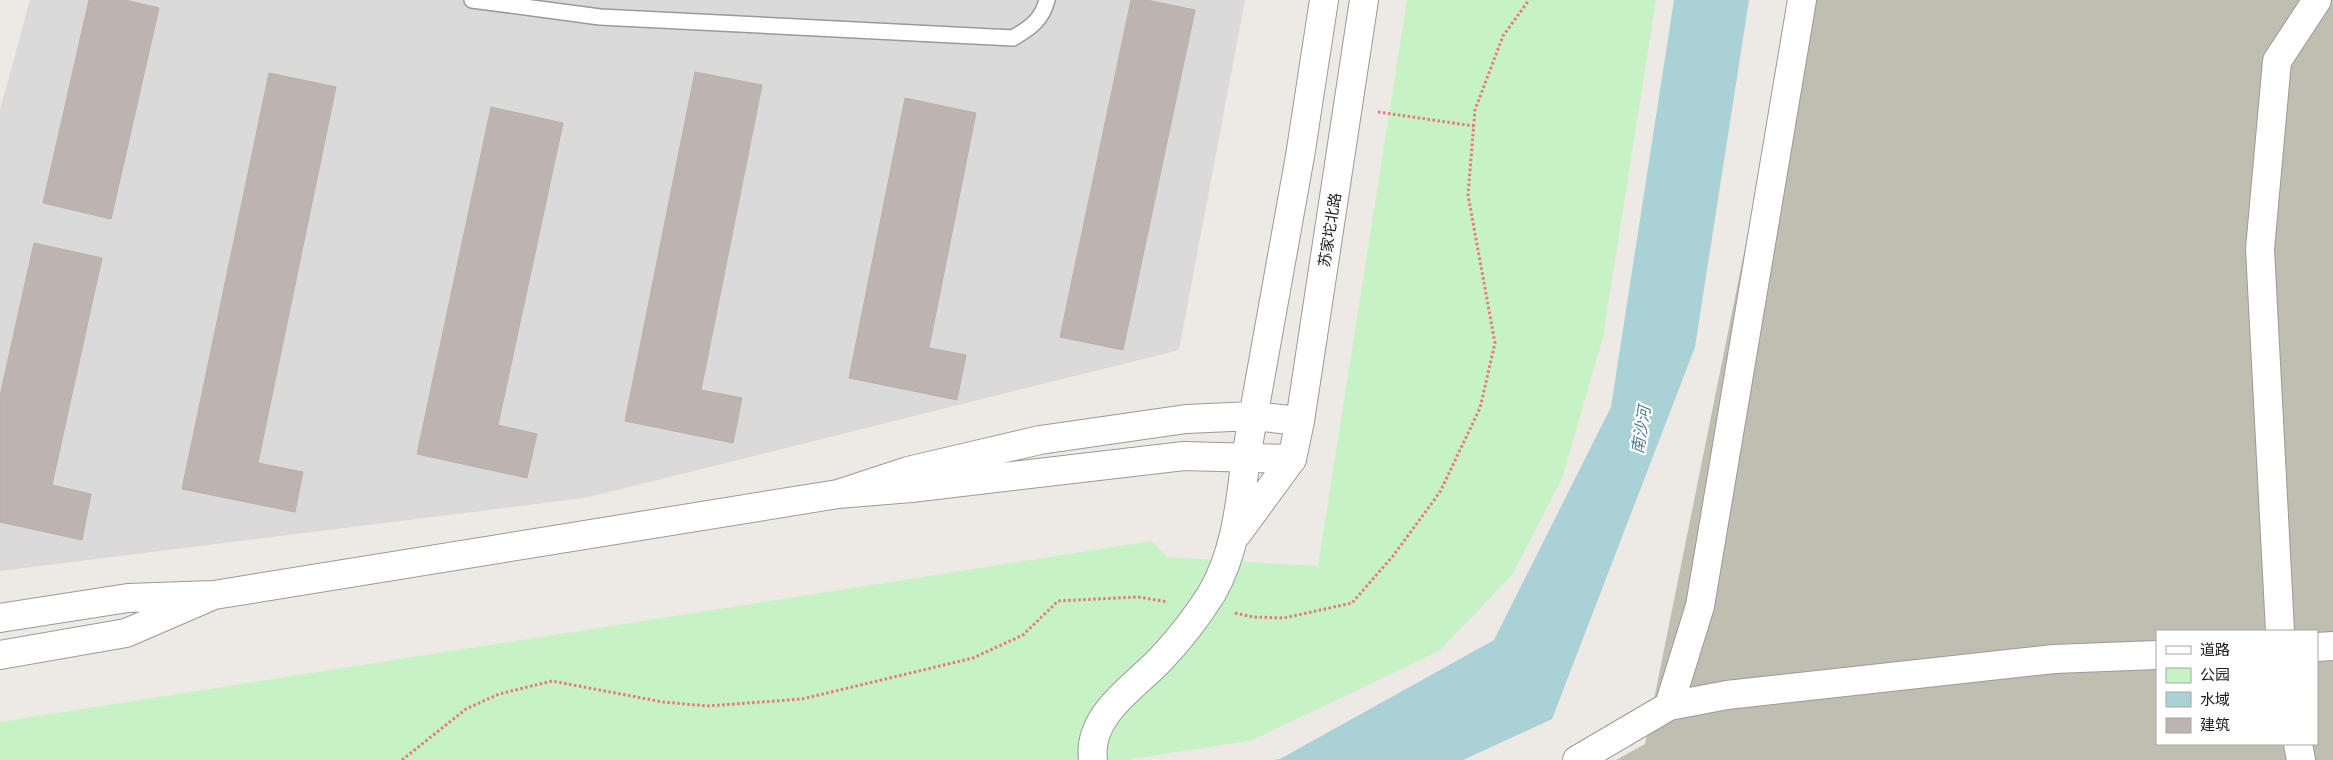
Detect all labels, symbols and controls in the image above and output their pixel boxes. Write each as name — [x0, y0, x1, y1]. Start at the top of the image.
street label: 苏家坨北路 — [1315, 192, 1345, 268]
water label: 南沙河 — [1628, 402, 1655, 455]
legend — [2156, 630, 2318, 745]
text: 道路 — [2200, 641, 2230, 659]
text: 公园 — [2200, 666, 2230, 684]
text: 水域 — [2200, 691, 2230, 709]
text: 建筑 — [2200, 716, 2230, 734]

